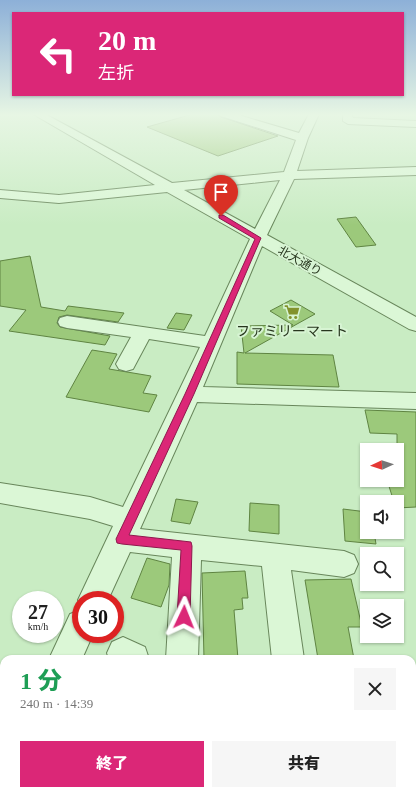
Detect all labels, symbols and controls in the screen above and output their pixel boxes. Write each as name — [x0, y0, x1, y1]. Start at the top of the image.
text: 20 m — [98, 25, 156, 56]
icon: left — [32, 28, 84, 80]
text: 左折 — [98, 63, 134, 83]
pin — [204, 175, 238, 216]
icon: arrive — [210, 181, 232, 203]
street label: 北大通り — [276, 243, 324, 279]
supermarket icon: ファミリーマート — [283, 303, 301, 321]
place label: ファミリーマート — [236, 324, 348, 339]
north arrow — [360, 443, 404, 487]
map controls — [360, 443, 404, 643]
button: sound — [360, 495, 404, 539]
button: search — [360, 547, 404, 591]
speed limit sign: 30 — [72, 591, 124, 643]
position arrow — [163, 596, 205, 638]
button: layers — [360, 599, 404, 643]
text: 27 — [28, 601, 48, 623]
text: km/h — [28, 621, 48, 632]
text: 1 分 — [20, 668, 62, 694]
button: close — [354, 668, 396, 710]
text: 240 m · 14:39 — [20, 696, 93, 711]
button: 終了 — [20, 741, 204, 787]
button: 共有 — [212, 741, 396, 787]

